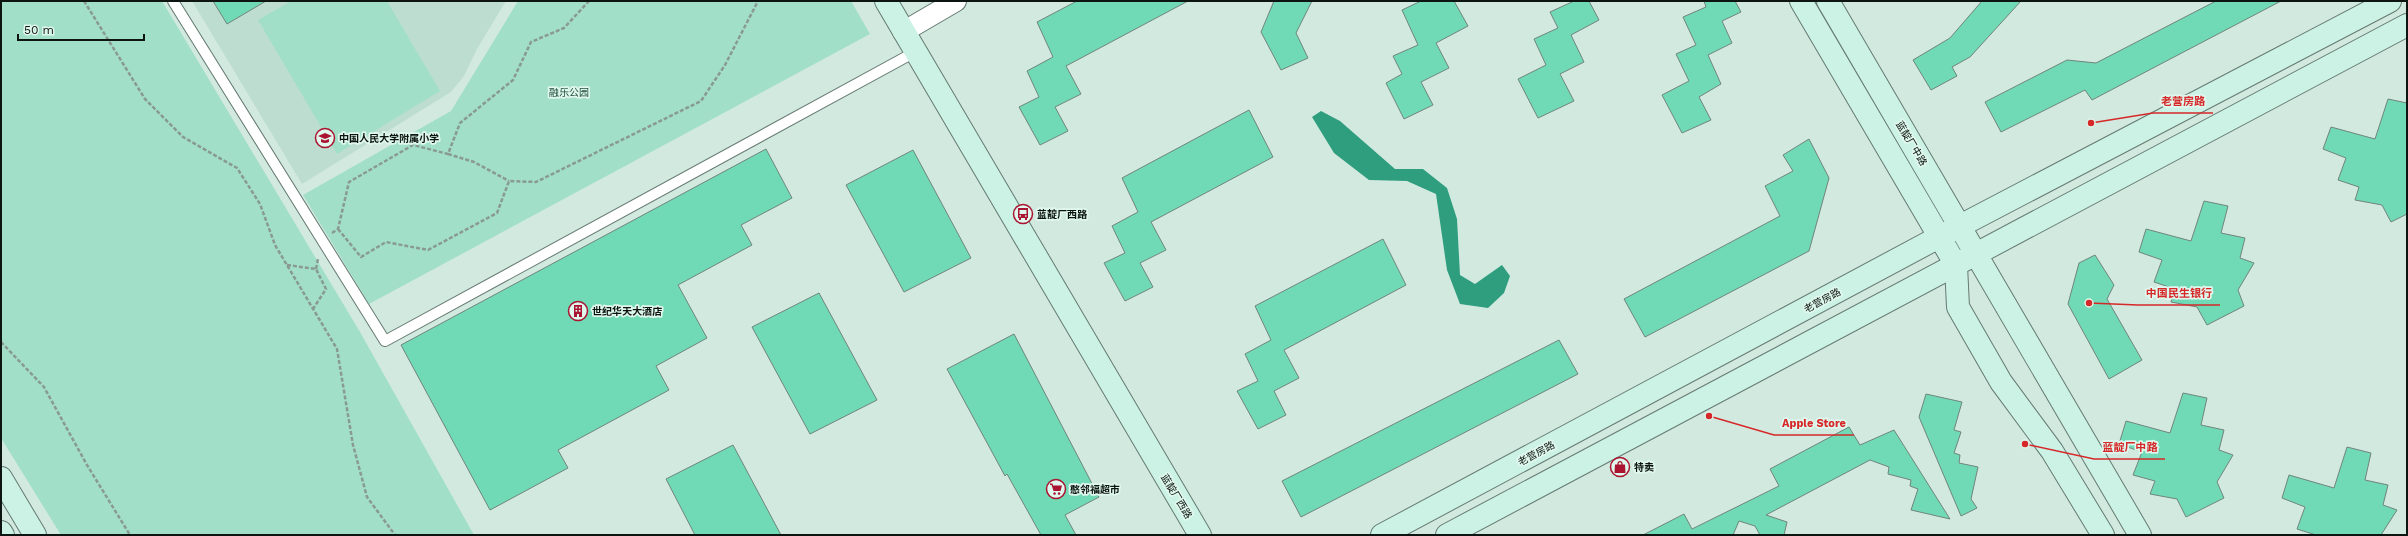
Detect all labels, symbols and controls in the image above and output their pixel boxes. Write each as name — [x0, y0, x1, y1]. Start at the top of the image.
scale bar — [18, 16, 144, 42]
text: 50 m — [24, 23, 54, 37]
park label: 融乐公园 — [549, 87, 589, 98]
callout: 老营房路 — [2153, 90, 2213, 113]
text: 老营房路 — [2161, 95, 2206, 108]
street label: 蓝靛厂中路 — [1894, 119, 1929, 168]
school or university icon: 中国人民大学附属小学 — [314, 127, 336, 149]
place label: 中国人民大学附属小学 — [339, 133, 439, 144]
bus stop icon: 蓝靛厂西路 — [1012, 203, 1034, 225]
place label: 蓝靛厂西路 — [1037, 208, 1088, 220]
callout: 中国民生银行 — [2138, 282, 2220, 305]
street label: 老营房路 — [1802, 286, 1842, 315]
text: 中国民生银行 — [2146, 287, 2212, 300]
building icon: 世纪华天大酒店 — [567, 300, 589, 322]
place label: 世纪华天大酒店 — [592, 305, 662, 317]
callout: Apple Store — [1774, 412, 1854, 435]
text: Apple Store — [1782, 417, 1846, 430]
callout: 蓝靛厂中路 — [2094, 436, 2165, 459]
street label: 老营房路 — [1516, 439, 1556, 468]
text: 蓝靛厂中路 — [2103, 441, 2158, 454]
shop icon: 特卖 — [1609, 456, 1631, 478]
place label: 特卖 — [1634, 462, 1654, 473]
street label: 蓝靛厂西路 — [1159, 472, 1194, 521]
supermarket icon: 憨邻福超市 — [1045, 478, 1067, 500]
place label: 憨邻福超市 — [1070, 484, 1120, 495]

